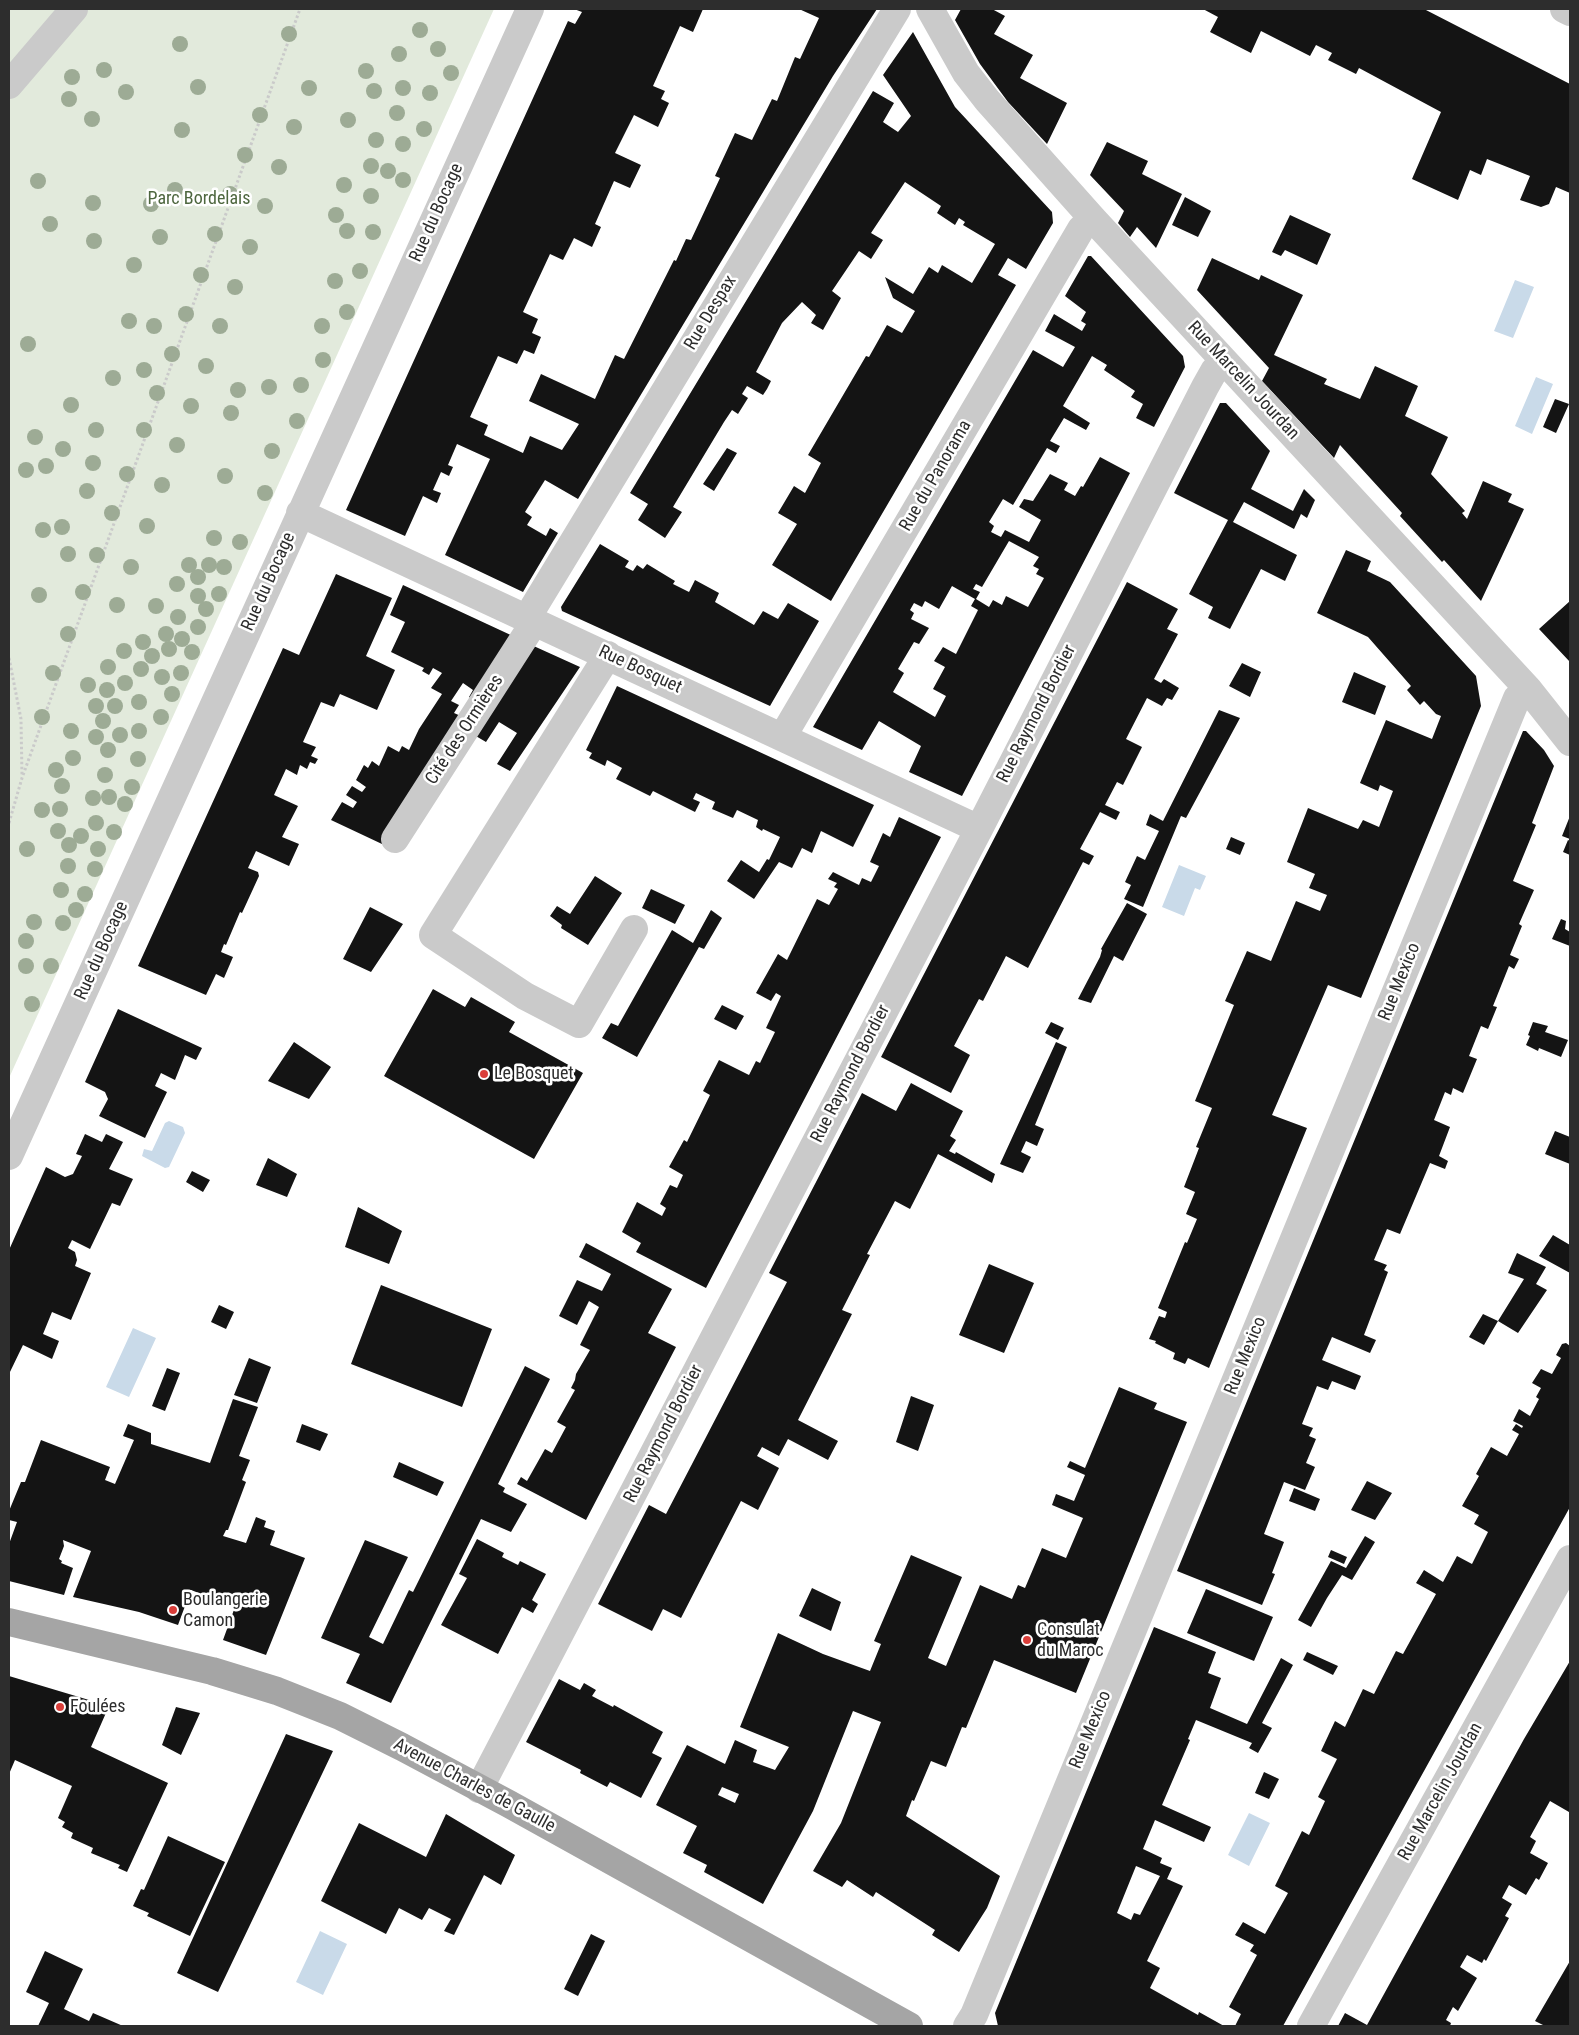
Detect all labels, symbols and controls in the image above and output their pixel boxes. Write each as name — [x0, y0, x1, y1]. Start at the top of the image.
street label: Rue du Bocage — [406, 160, 468, 266]
park label: Parc Bordelais — [148, 188, 250, 210]
street label: Rue Despax — [680, 272, 742, 354]
street label: Rue Marcelin Jourdan — [1183, 317, 1303, 445]
street label: Rue du Panorama — [895, 417, 977, 535]
street label: Rue du Bocage — [238, 529, 300, 635]
street label: Rue Bosquet — [595, 641, 685, 699]
street label: Rue Raymond Bordier — [993, 641, 1081, 787]
street label: Cité des Ormières — [422, 671, 508, 789]
street label: Rue du Bocage — [71, 898, 133, 1004]
street label: Rue Mexico — [1375, 940, 1425, 1024]
street label: Rue Raymond Bordier — [807, 1001, 895, 1147]
place label: Le Bosquet — [494, 1063, 574, 1085]
marker: Le Bosquet — [478, 1068, 490, 1080]
street label: Rue Mexico — [1221, 1314, 1271, 1398]
street label: Rue Raymond Bordier — [620, 1361, 708, 1507]
place label: Boulangerie Camon — [183, 1589, 267, 1632]
marker: Boulangerie Camon — [167, 1604, 179, 1616]
place label: Consulat du Maroc — [1037, 1619, 1104, 1662]
marker: Consulat du Maroc — [1021, 1634, 1033, 1646]
street label: Rue Mexico — [1066, 1688, 1116, 1772]
place label: Foulées — [70, 1696, 125, 1718]
marker: Foulées — [54, 1701, 66, 1713]
street label: Rue Marcelin Jourdan — [1394, 1719, 1488, 1865]
street label: Avenue Charles de Gaulle — [389, 1734, 559, 1838]

